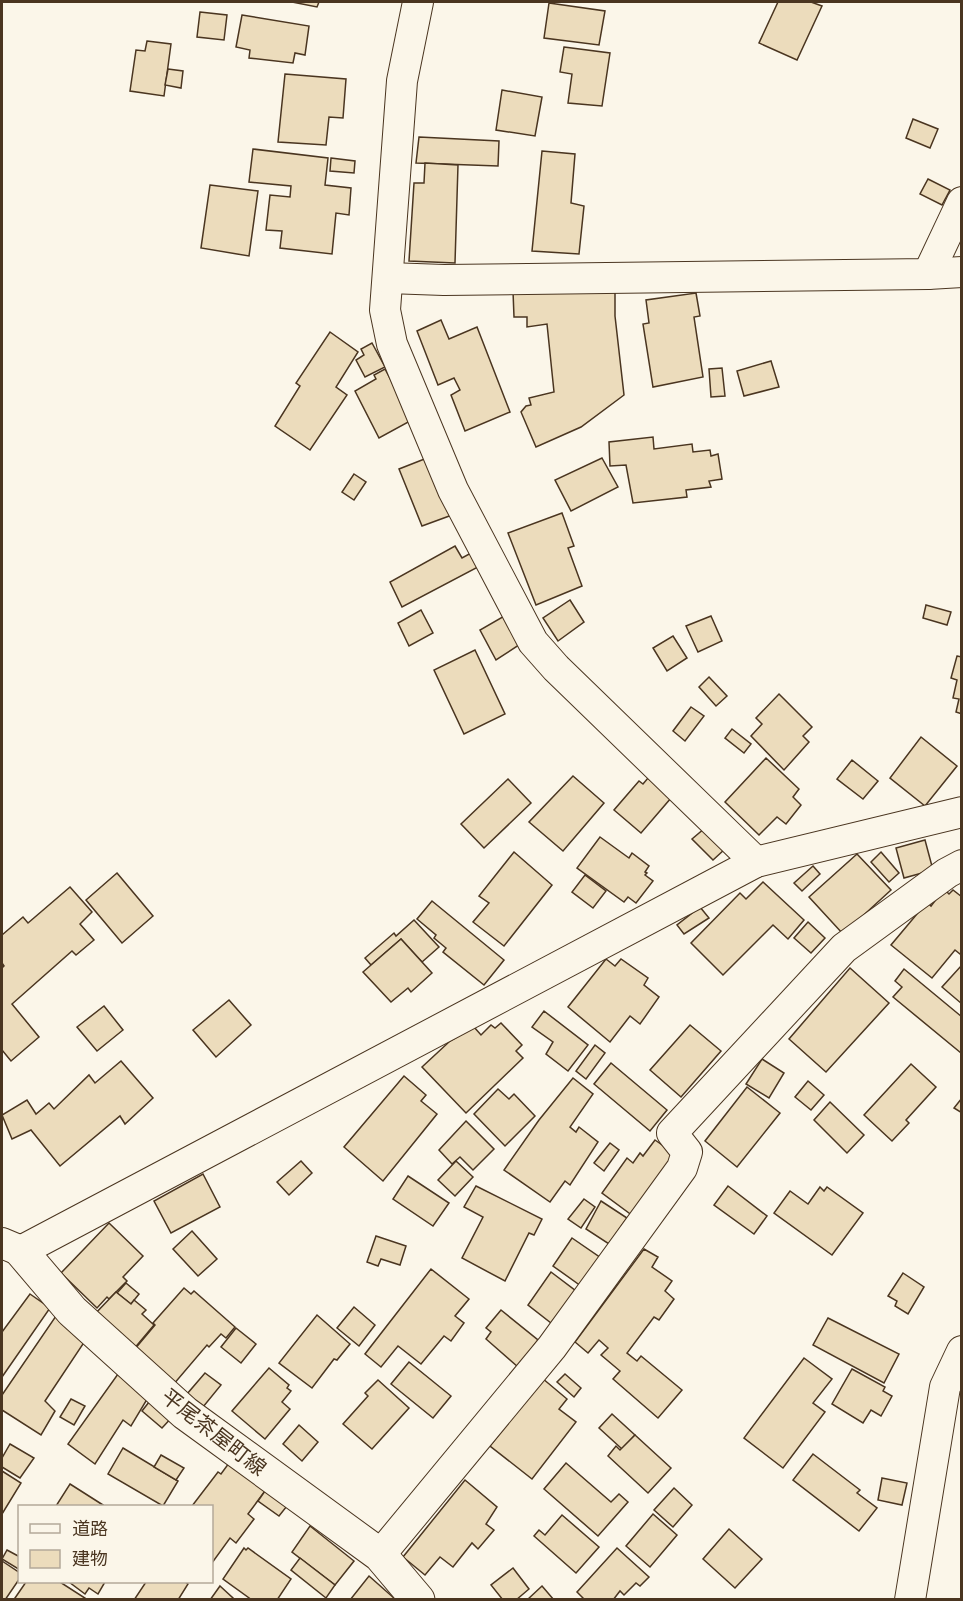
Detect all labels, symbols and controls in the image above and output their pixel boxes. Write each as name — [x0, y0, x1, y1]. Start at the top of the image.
street label: 平尾茶屋町線 — [157, 1383, 271, 1481]
legend — [18, 1505, 213, 1583]
text: 道路 — [72, 1518, 108, 1540]
text: 建物 — [72, 1548, 108, 1570]

